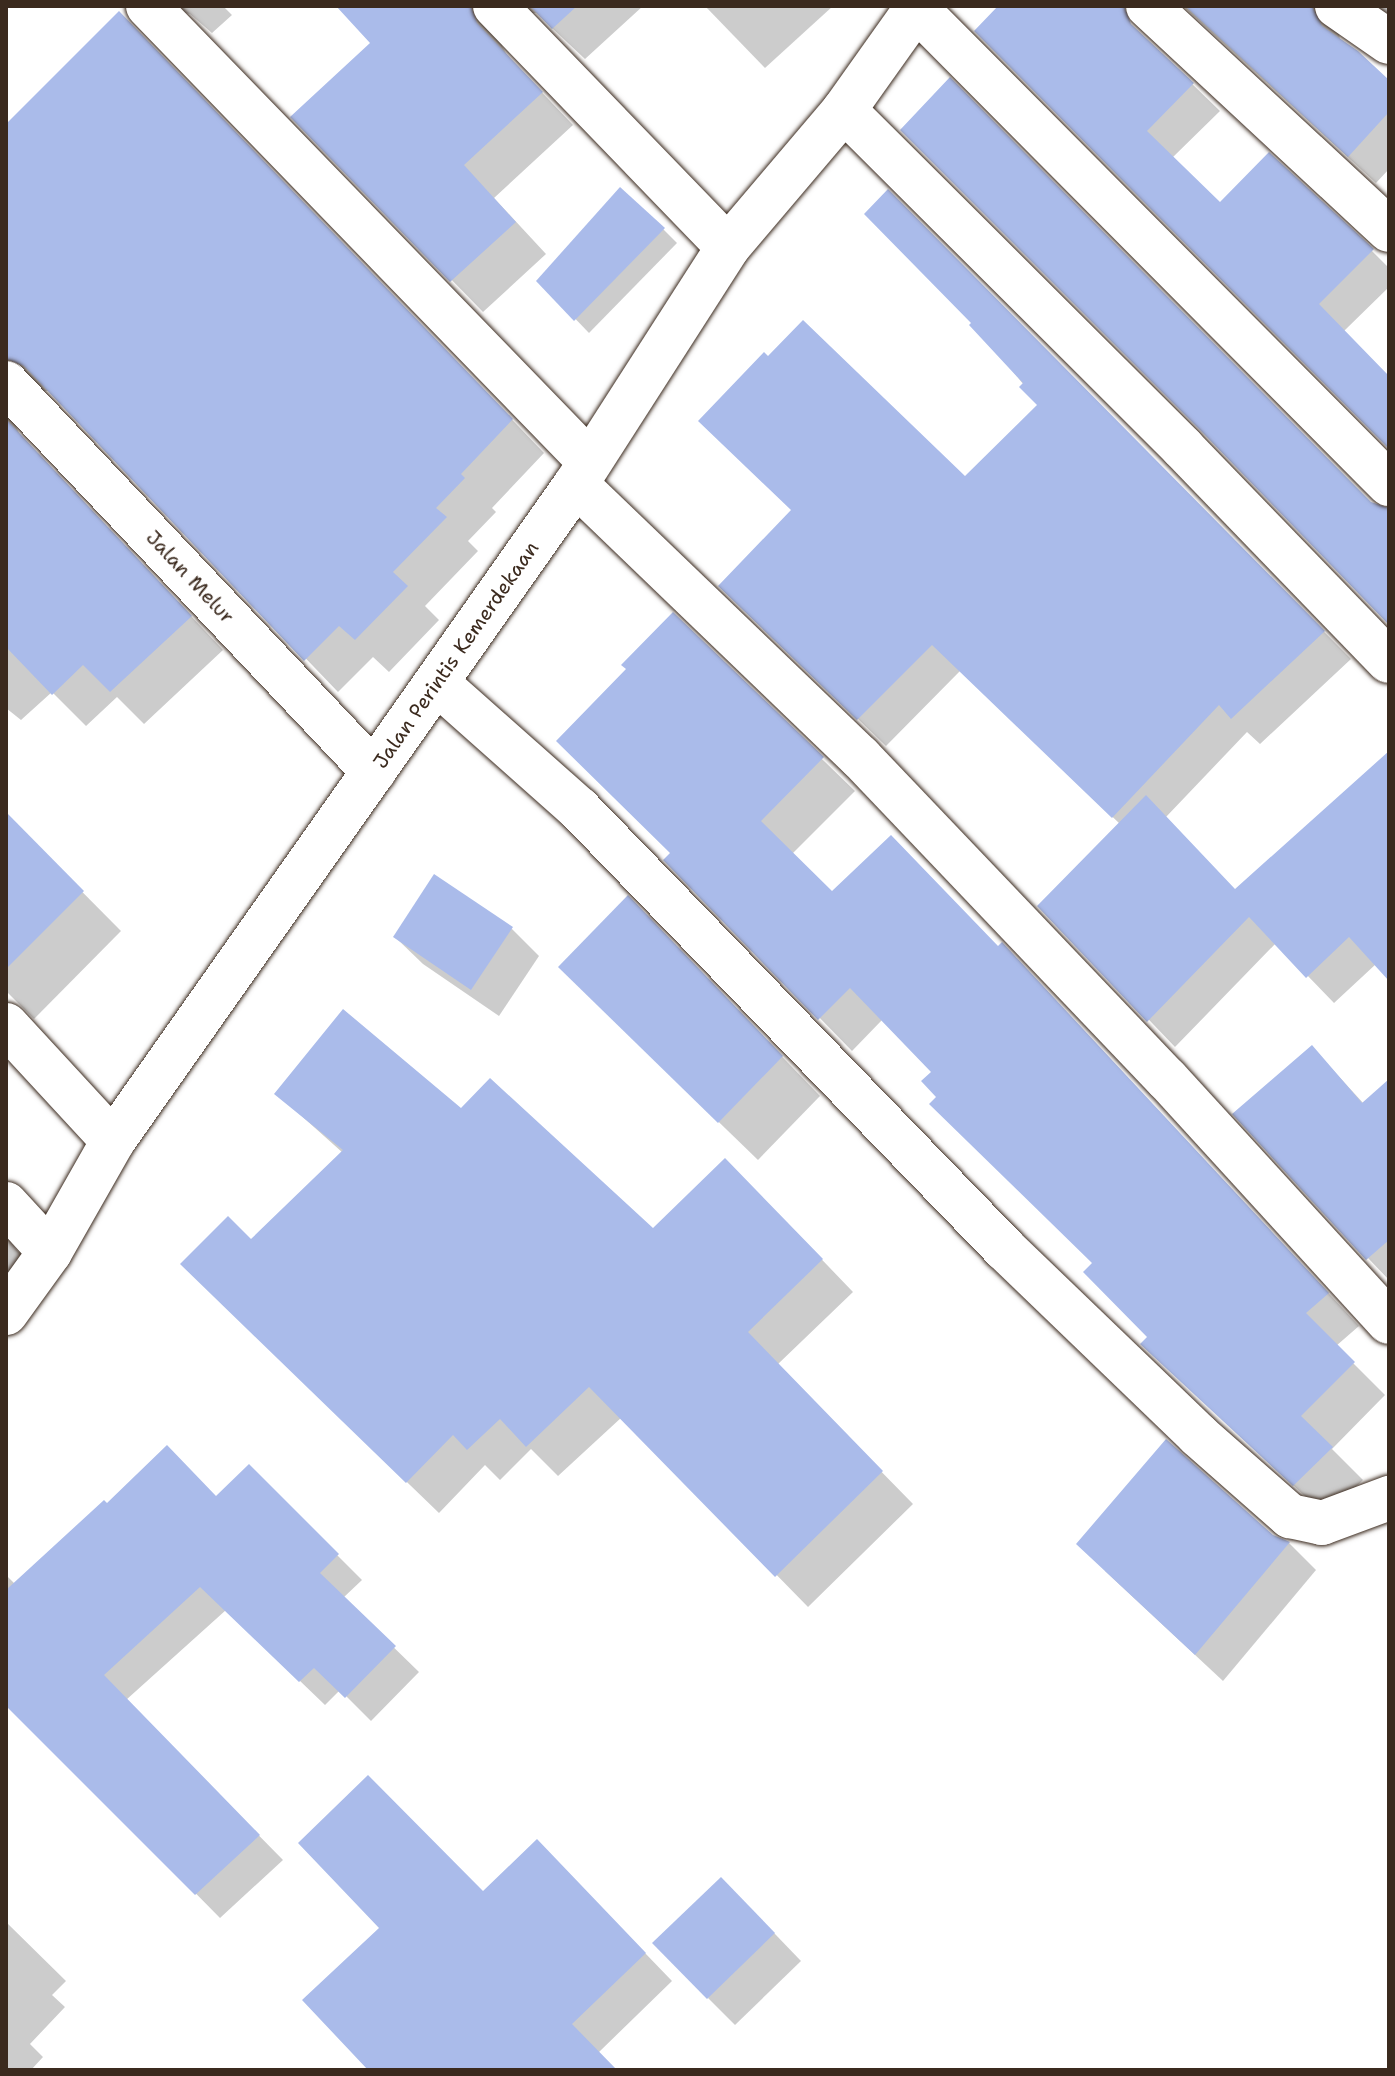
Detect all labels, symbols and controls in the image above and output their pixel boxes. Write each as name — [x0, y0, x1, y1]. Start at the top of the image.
street label: Jalan Melur — [141, 526, 239, 628]
street label: Jalan Perintis Kemerdekaan — [368, 537, 544, 773]

